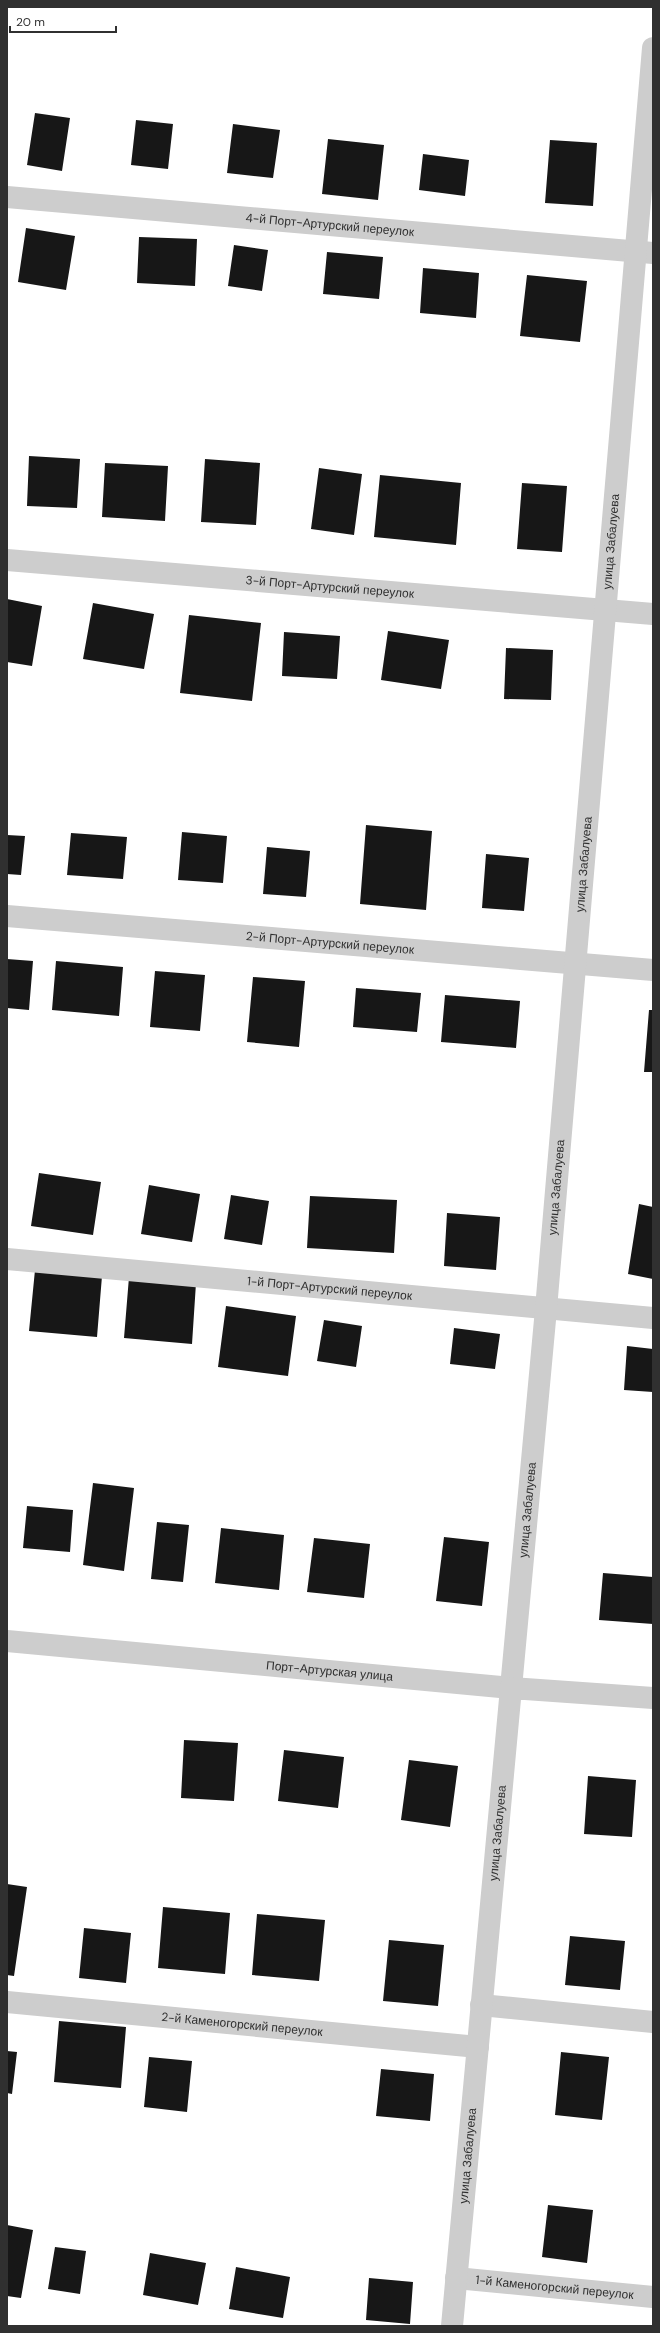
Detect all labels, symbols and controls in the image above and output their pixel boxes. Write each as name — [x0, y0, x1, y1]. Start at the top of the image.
scale bar — [10, 8, 116, 34]
text: 20 m — [16, 14, 45, 30]
street label: 4-й Порт-Артурский переулок — [245, 210, 416, 240]
street label: улица Забалуева — [599, 493, 623, 590]
street label: 3-й Порт-Артурский переулок — [245, 572, 415, 602]
street label: улица Забалуева — [572, 816, 596, 913]
street label: 2-й Порт-Артурский переулок — [245, 928, 415, 958]
street label: улица Забалуева — [544, 1138, 568, 1236]
street label: 1-й Порт-Артурский переулок — [246, 1273, 414, 1304]
street label: улица Забалуева — [515, 1461, 540, 1558]
street label: Порт-Артурская улица — [265, 1657, 394, 1685]
street label: улица Забалуева — [485, 1784, 510, 1882]
street label: 2-й Каменогорский переулок — [161, 2009, 324, 2040]
street label: улица Забалуева — [455, 2107, 480, 2204]
street label: 1-й Каменогорский переулок — [475, 2272, 635, 2303]

